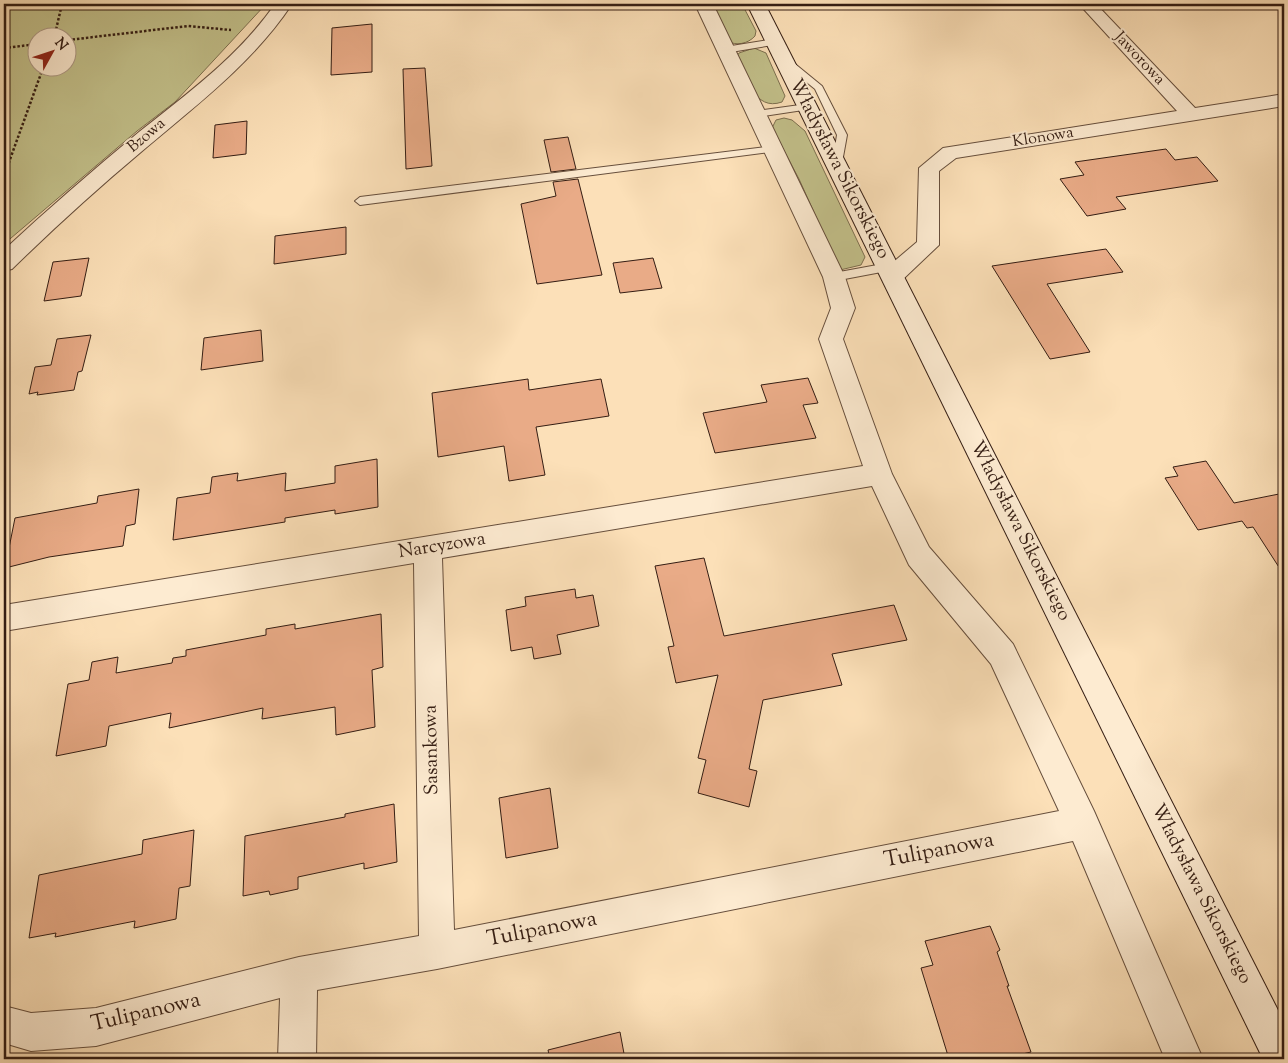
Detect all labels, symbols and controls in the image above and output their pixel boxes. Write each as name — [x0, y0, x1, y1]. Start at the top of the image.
street label: Jaworowa — [1108, 26, 1170, 91]
north arrow — [28, 28, 78, 78]
text: N — [49, 34, 72, 56]
street label: Władysława Sikorskiego — [782, 74, 896, 264]
street label: Bzowa — [123, 113, 172, 159]
street label: Klonowa — [1011, 122, 1076, 154]
street label: Władysława Sikorskiego — [963, 436, 1077, 626]
street label: Narcyzowa — [396, 526, 488, 566]
street label: Sasankowa — [418, 704, 446, 795]
street label: Władysława Sikorskiego — [1144, 799, 1258, 989]
street label: Tulipanowa — [881, 825, 997, 877]
street label: Tulipanowa — [484, 904, 600, 956]
street label: Tulipanowa — [88, 985, 204, 1041]

